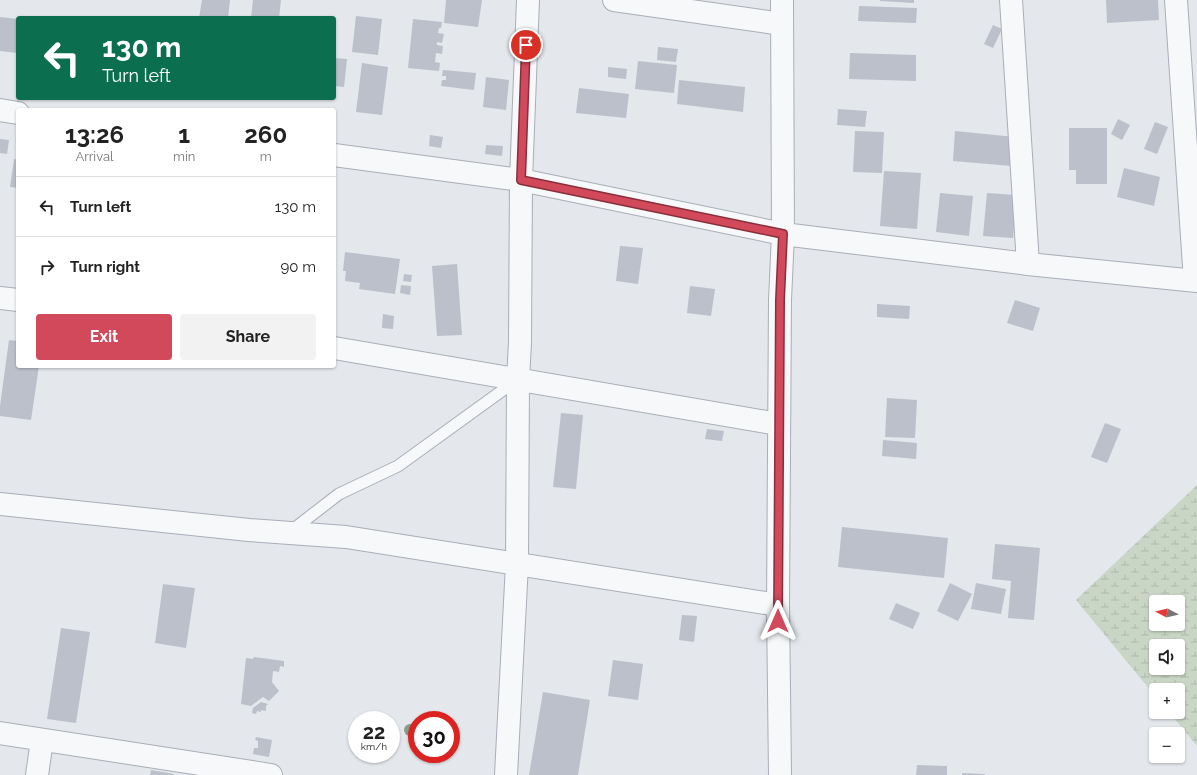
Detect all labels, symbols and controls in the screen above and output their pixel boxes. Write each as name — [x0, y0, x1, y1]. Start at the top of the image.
pin — [509, 28, 543, 62]
text: 130 m — [102, 31, 181, 64]
icon: left — [36, 32, 88, 84]
icon: arrive — [515, 34, 537, 56]
text: Turn left — [102, 65, 171, 86]
text: 13:26 — [65, 120, 124, 149]
text: 1 — [178, 120, 190, 149]
text: 260 — [244, 120, 287, 149]
text: Arrival — [75, 149, 114, 164]
text: min — [173, 149, 195, 164]
text: m — [260, 149, 272, 164]
icon: left — [36, 196, 58, 218]
text: Turn left — [70, 198, 131, 216]
text: 130 m — [275, 198, 316, 216]
icon: right — [36, 256, 58, 278]
text: Turn right — [70, 258, 140, 276]
text: 90 m — [280, 258, 316, 276]
button: Exit — [36, 314, 172, 360]
button: Share — [180, 314, 316, 360]
north arrow — [1149, 595, 1185, 631]
map controls — [1149, 595, 1185, 763]
position arrow — [757, 600, 799, 642]
button: sound — [1149, 639, 1185, 675]
button: + — [1149, 683, 1185, 719]
speed limit sign: 30 — [408, 711, 460, 763]
text: 22 — [363, 720, 385, 744]
button: − — [1149, 727, 1185, 763]
text: km/h — [361, 741, 387, 752]

